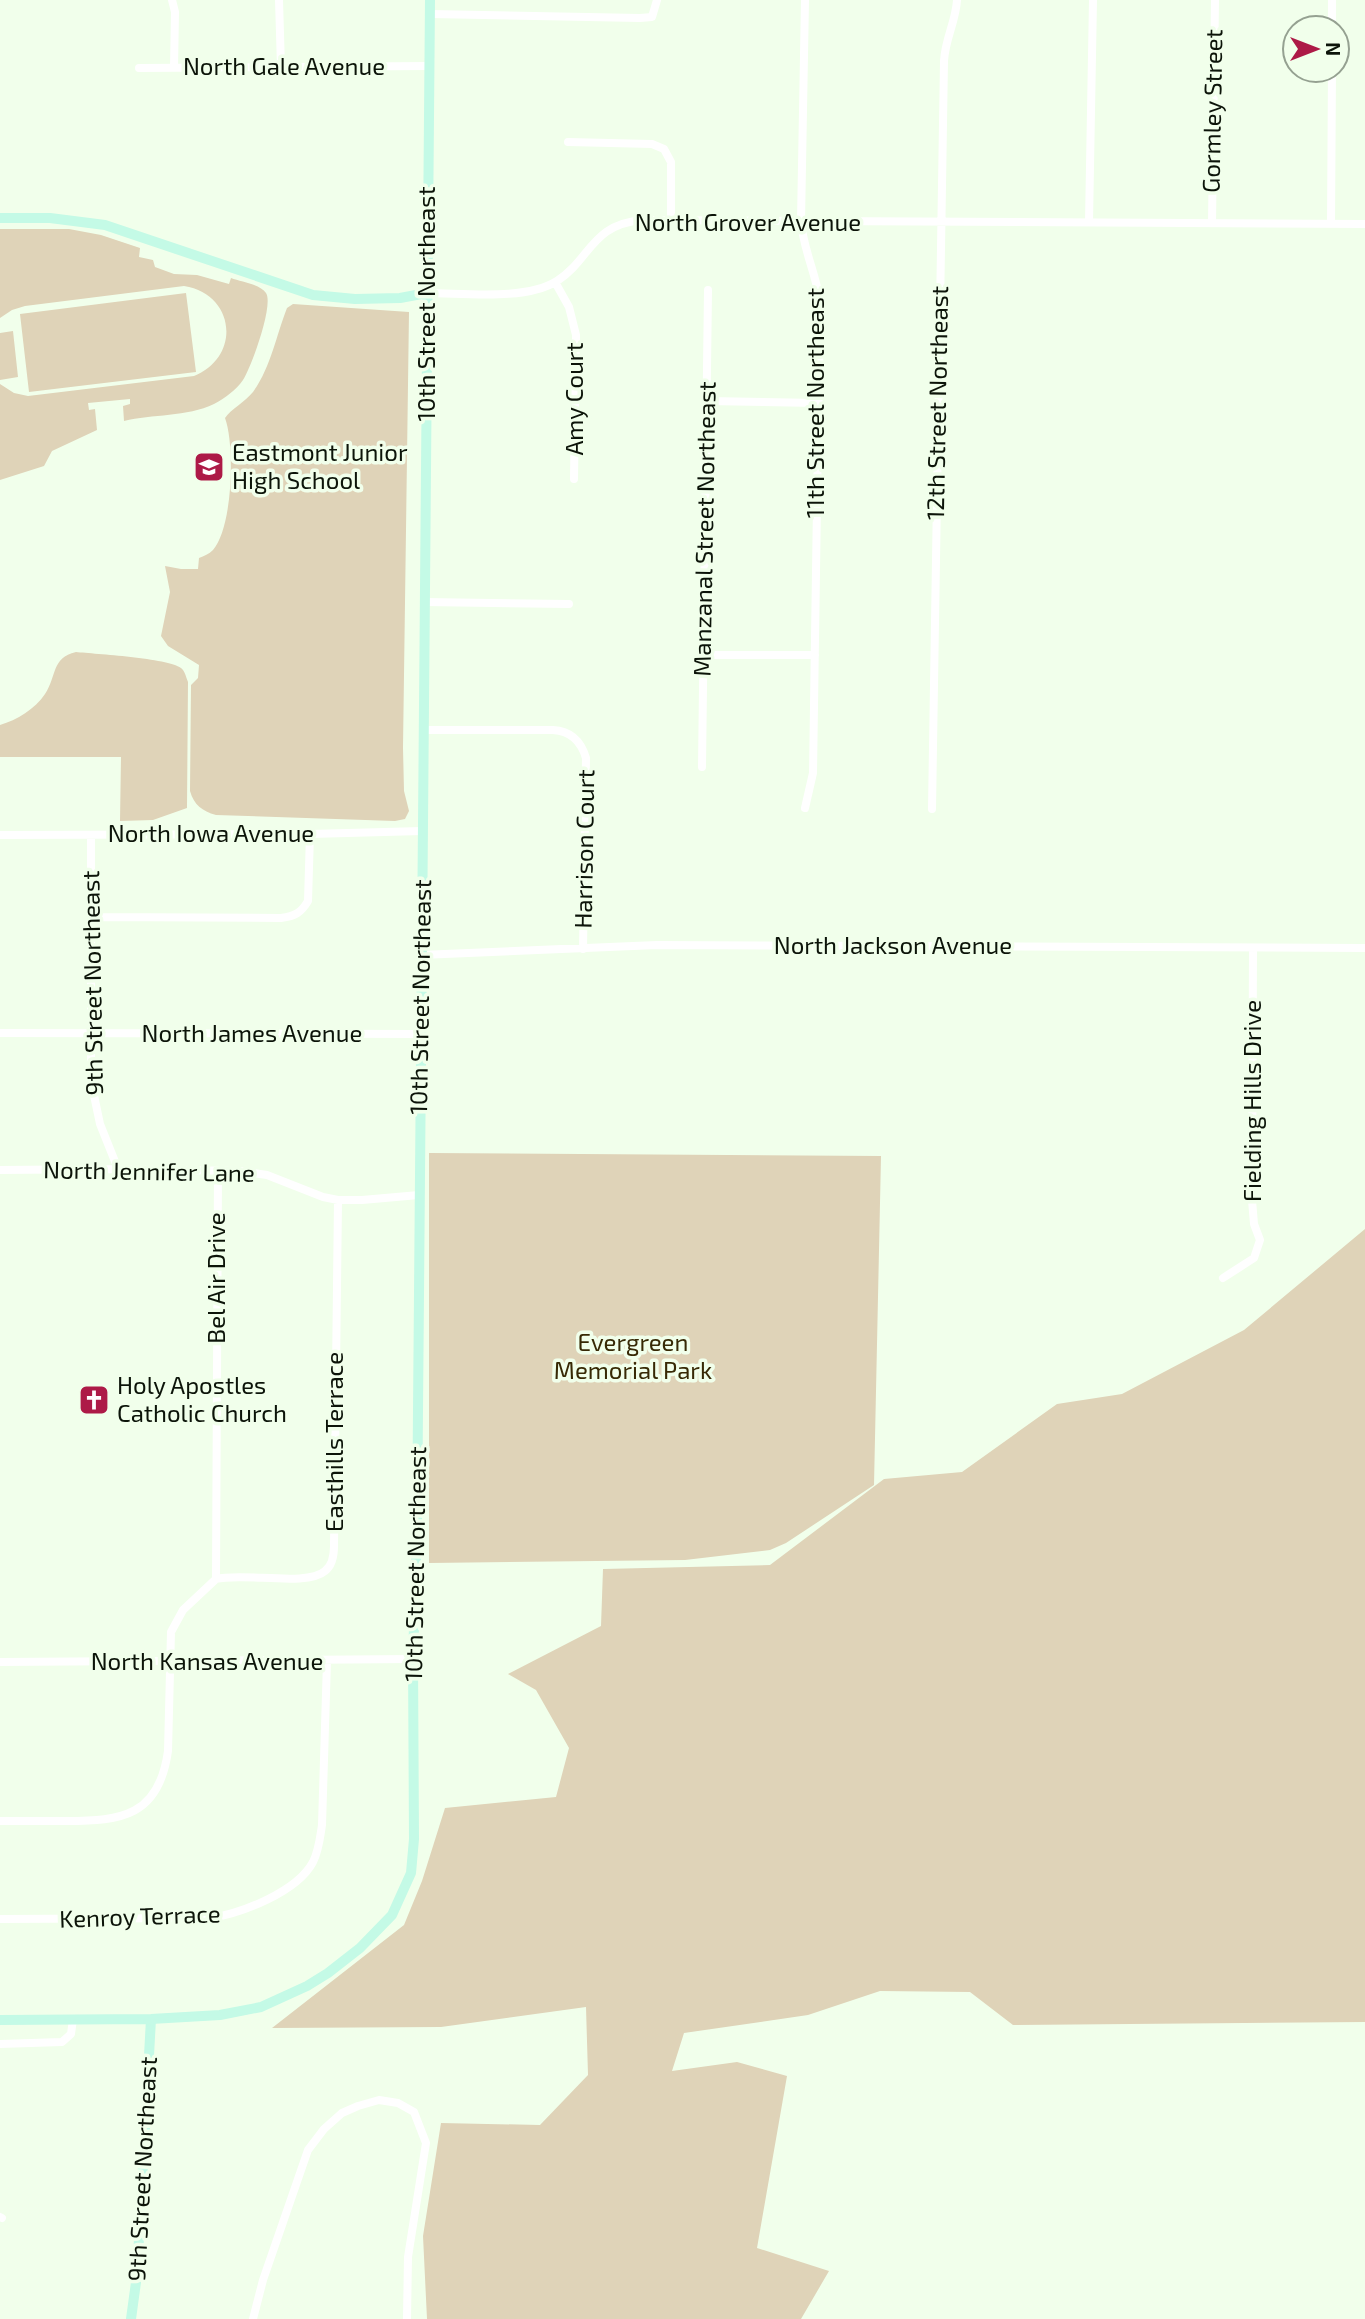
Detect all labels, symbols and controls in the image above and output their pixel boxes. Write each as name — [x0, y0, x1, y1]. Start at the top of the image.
north arrow — [1281, 14, 1351, 84]
street label: Gormley Street — [1196, 29, 1227, 193]
text: N — [1322, 42, 1345, 56]
street label: North Gale Avenue — [183, 51, 385, 80]
street label: 10th Street Northeast — [411, 186, 440, 422]
street label: North Grover Avenue — [635, 207, 861, 236]
street label: 12th Street Northeast — [920, 286, 953, 520]
street label: 11th Street Northeast — [800, 288, 829, 518]
street label: Amy Court — [559, 342, 588, 456]
street label: Manzanal Street Northeast — [686, 381, 721, 677]
place label: Eastmont Junior High School — [232, 437, 408, 494]
school or university icon: Eastmont Junior High School — [192, 450, 226, 484]
street label: Harrison Court — [568, 769, 599, 929]
street label: North Iowa Avenue — [108, 818, 314, 847]
street label: 9th Street Northeast — [75, 870, 108, 1096]
street label: 10th Street Northeast — [403, 879, 436, 1115]
street label: North Jackson Avenue — [774, 930, 1012, 959]
street label: Fielding Hills Drive — [1237, 1000, 1266, 1202]
street label: North James Avenue — [142, 1018, 362, 1047]
street label: North Jennifer Lane — [43, 1154, 255, 1187]
street label: Bel Air Drive — [201, 1212, 230, 1344]
park label: Evergreen Memorial Park — [554, 1327, 712, 1384]
street label: Easthills Terrace — [319, 1352, 348, 1532]
place label: Holy Apostles Catholic Church — [117, 1370, 287, 1427]
church icon: Holy Apostles Catholic Church — [77, 1383, 111, 1417]
street label: 10th Street Northeast — [398, 1446, 431, 1682]
street label: North Kansas Avenue — [91, 1646, 323, 1675]
street label: Kenroy Terrace — [59, 1898, 221, 1933]
street label: 9th Street Northeast — [121, 2056, 162, 2282]

